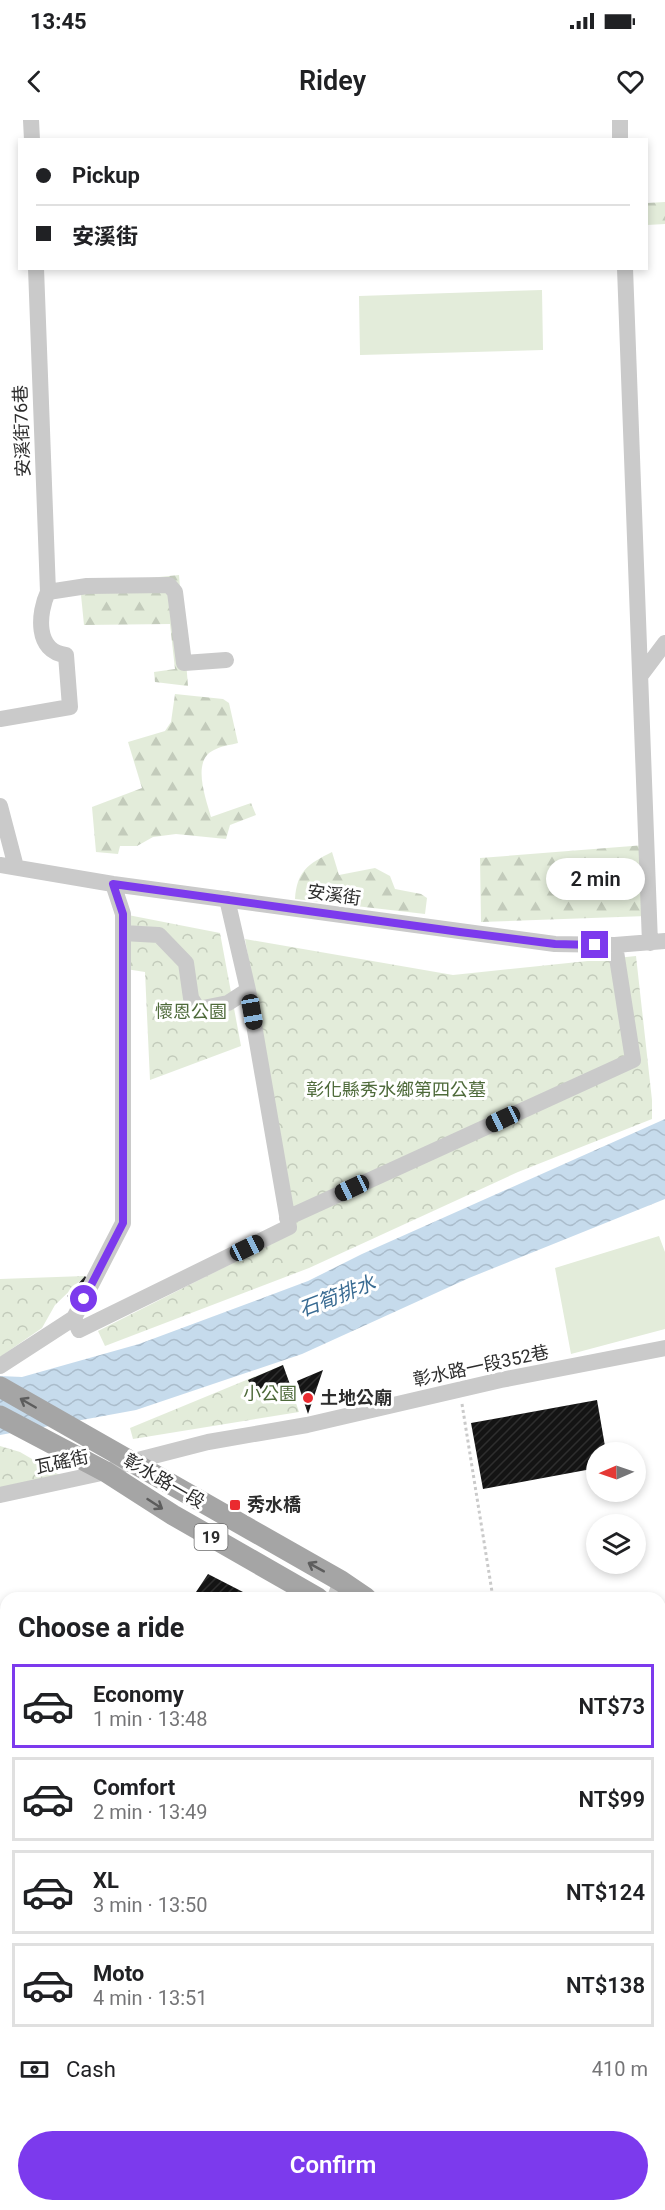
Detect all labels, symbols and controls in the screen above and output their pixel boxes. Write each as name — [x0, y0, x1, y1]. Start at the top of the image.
text: 13:45 — [30, 9, 87, 34]
icon: back — [18, 65, 51, 98]
text: Ridey — [299, 65, 366, 97]
icon: heart — [614, 65, 647, 98]
text: Pickup — [72, 163, 140, 188]
text: 安溪街 — [72, 224, 138, 249]
street label: 安溪街76巷 — [9, 385, 34, 477]
callout: 2 min — [546, 858, 644, 900]
text: 2 min — [570, 867, 621, 891]
street label: 安溪街 — [306, 880, 362, 909]
route end — [581, 931, 608, 958]
car — [240, 993, 264, 1031]
park label: 懷恩公園 — [155, 1001, 227, 1022]
park label: 彰化縣秀水鄉第四公墓 — [306, 1079, 486, 1100]
car — [483, 1103, 523, 1135]
car — [332, 1172, 372, 1204]
car — [227, 1232, 267, 1264]
water label: 石筍排水 — [295, 1270, 380, 1322]
route start — [70, 1285, 97, 1312]
street label: 彰水路一段352巷 — [411, 1341, 551, 1390]
park label: 小公園 — [243, 1383, 297, 1404]
place label: 土地公廟 — [320, 1387, 392, 1408]
marker: 土地公廟 — [301, 1391, 315, 1405]
one-way arrow — [20, 1397, 37, 1409]
north arrow — [586, 1442, 646, 1502]
map controls — [586, 1442, 646, 1574]
street label: 瓦磘街 — [33, 1446, 90, 1477]
street label: 彰水路一段 — [120, 1449, 208, 1512]
place label: 秀水橋 — [247, 1494, 301, 1515]
one-way arrow — [146, 1498, 163, 1510]
marker: 秀水橋 — [228, 1498, 242, 1512]
button: layers — [586, 1514, 646, 1574]
road number: 19 — [194, 1524, 228, 1550]
one-way arrow — [308, 1561, 325, 1573]
text: Choose a ride — [18, 1612, 184, 1644]
icon: car — [21, 1679, 75, 1733]
text: Economy — [93, 1682, 184, 1707]
text: NT$73 — [579, 1694, 645, 1719]
text: 1 min · 13:48 — [93, 1707, 208, 1731]
icon: car — [21, 1772, 75, 1826]
text: Comfort — [93, 1775, 175, 1800]
text: NT$99 — [579, 1787, 645, 1812]
text: 2 min · 13:49 — [93, 1800, 208, 1824]
icon: car — [21, 1865, 75, 1919]
text: XL — [93, 1868, 119, 1893]
text: NT$124 — [566, 1880, 645, 1905]
text: 3 min · 13:50 — [93, 1893, 208, 1917]
icon: car — [21, 1958, 75, 2012]
text: Moto — [93, 1961, 144, 1986]
text: NT$138 — [566, 1973, 645, 1998]
text: 4 min · 13:51 — [93, 1986, 208, 2010]
icon: cash — [18, 2053, 51, 2086]
text: Cash — [66, 2057, 116, 2082]
text: 410 m — [592, 2057, 648, 2081]
button: Confirm — [18, 2131, 648, 2200]

